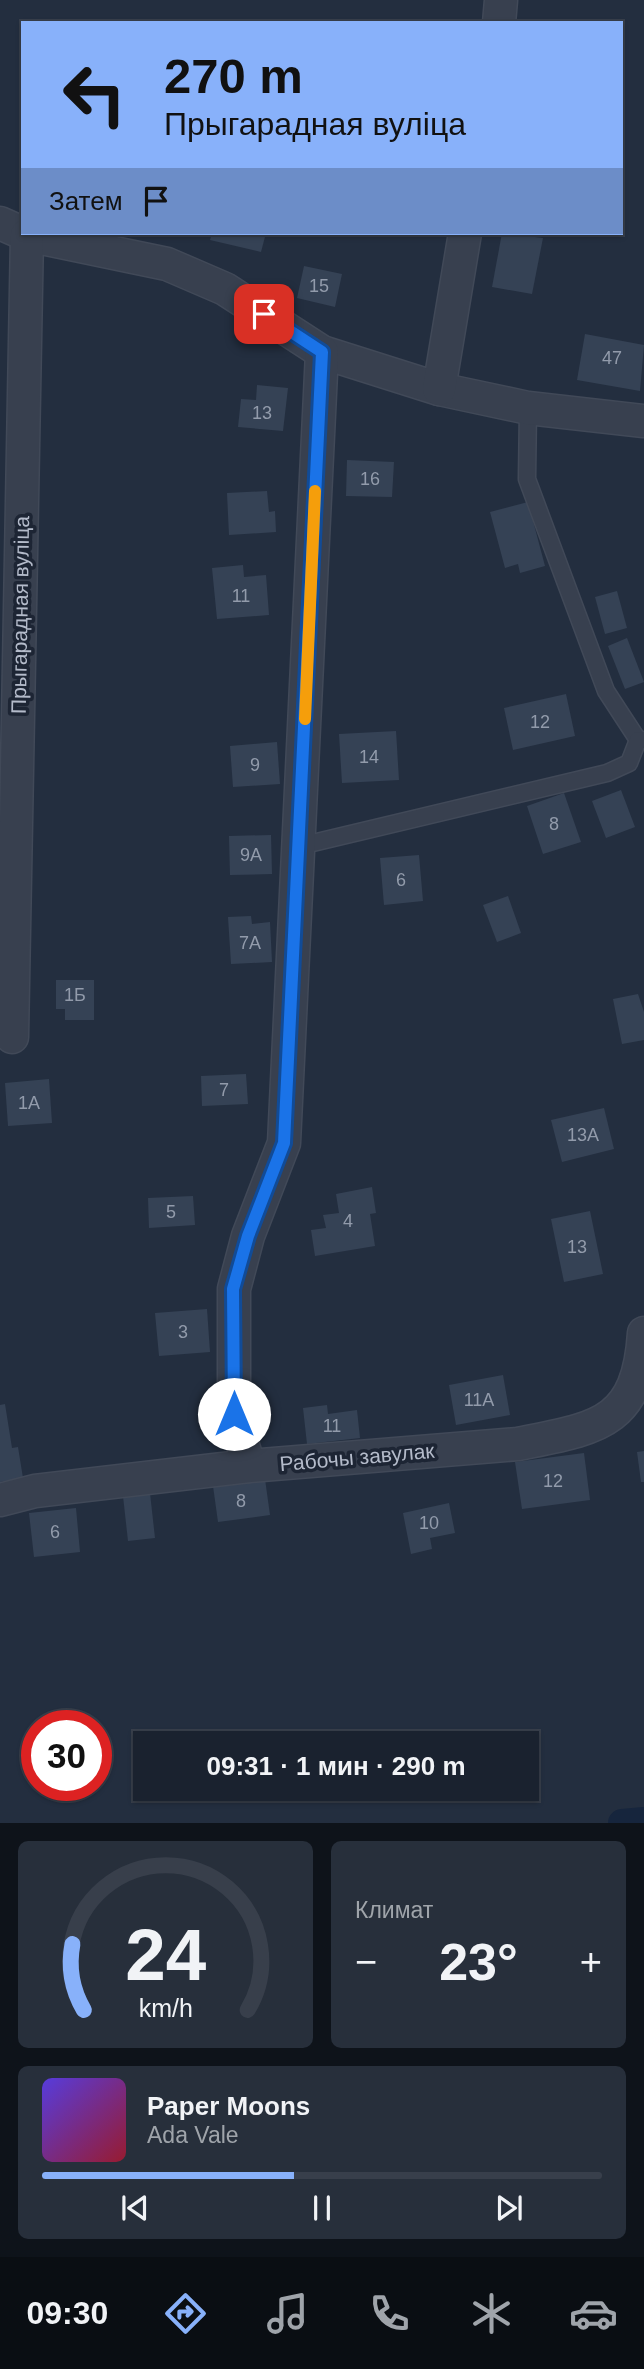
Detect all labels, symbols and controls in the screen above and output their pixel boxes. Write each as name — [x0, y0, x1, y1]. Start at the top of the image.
icon: left — [49, 49, 140, 140]
text: 270 m — [164, 49, 303, 103]
text: Прыгарадная вуліца — [164, 106, 466, 142]
icon: arrive — [137, 182, 175, 220]
text: Затем — [49, 186, 123, 216]
house number: 15 — [309, 276, 329, 296]
pin — [234, 284, 294, 344]
icon: arrive — [245, 295, 283, 333]
house number: 47 — [602, 348, 622, 368]
house number: 13 — [252, 403, 272, 423]
house number: 16 — [360, 469, 380, 489]
street label: Прыгарадная вуліца — [7, 515, 33, 714]
house number: 11 — [232, 586, 250, 606]
house number: 12 — [530, 712, 550, 732]
house number: 14 — [359, 747, 379, 767]
house number: 9 — [250, 755, 260, 775]
house number: 8 — [549, 814, 559, 834]
house number: 9А — [240, 845, 262, 865]
house number: 6 — [396, 870, 406, 890]
house number: 7А — [239, 933, 261, 953]
house number: 1Б — [64, 985, 86, 1005]
house number: 7 — [219, 1080, 229, 1100]
house number: 1А — [18, 1093, 40, 1113]
house number: 13А — [567, 1125, 599, 1145]
house number: 5 — [166, 1202, 176, 1222]
house number: 4 — [343, 1211, 353, 1231]
house number: 13 — [567, 1237, 587, 1257]
house number: 3 — [178, 1322, 188, 1342]
position arrow — [197, 1377, 271, 1451]
house number: 11А — [464, 1390, 494, 1410]
house number: 11 — [323, 1416, 341, 1436]
street label: Рабочы завулак — [279, 1439, 436, 1475]
house number: 12 — [543, 1471, 563, 1491]
house number: 8 — [236, 1491, 246, 1511]
house number: 10 — [419, 1513, 439, 1533]
house number: 6 — [50, 1522, 60, 1542]
speed limit sign: 30 — [21, 1710, 112, 1801]
text: 09:31 · 1 мин · 290 m — [206, 1751, 466, 1781]
text: Климат — [355, 1897, 433, 1923]
text: 24 — [125, 1915, 206, 1996]
text: 23° — [439, 1933, 518, 1991]
text: − — [355, 1941, 377, 1983]
text: + — [580, 1941, 602, 1983]
text: km/h — [138, 1994, 193, 2022]
text: Paper Moons — [147, 2091, 310, 2121]
text: Ada Vale — [147, 2122, 239, 2148]
icon: previous — [116, 2189, 154, 2227]
icon: pause — [303, 2189, 341, 2227]
icon: next — [490, 2189, 528, 2227]
icon: directions — [161, 2289, 210, 2338]
icon: music — [263, 2289, 312, 2338]
icon: phone — [365, 2289, 414, 2338]
icon: climate — [467, 2289, 516, 2338]
icon: car — [569, 2289, 618, 2338]
text: 09:30 — [26, 2295, 108, 2331]

